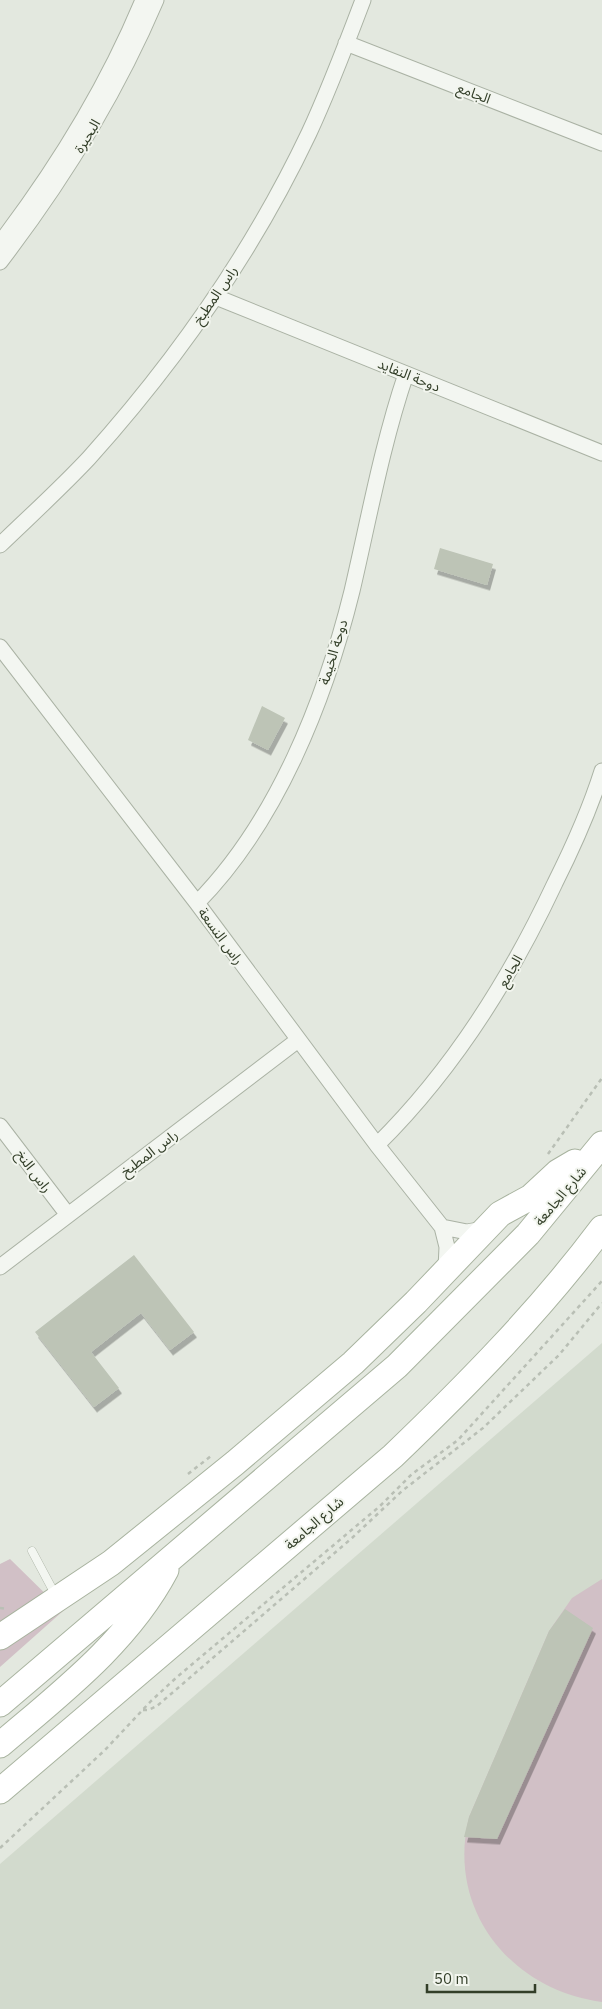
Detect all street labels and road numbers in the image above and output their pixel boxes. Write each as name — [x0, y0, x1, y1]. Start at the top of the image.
street label: الجامع — [454, 78, 493, 109]
street label: البحيرة — [70, 116, 104, 156]
street label: راس المطبخ — [189, 262, 243, 329]
street label: دوحة النفايد — [375, 354, 443, 396]
street label: دوحة الخيمة — [315, 617, 352, 687]
street label: راس النسعة — [194, 904, 248, 968]
street label: الجامع — [494, 951, 528, 992]
street label: راس المطبخ — [117, 1126, 182, 1182]
street label: راس النخ — [10, 1146, 56, 1197]
street label: شارع الجامعة — [530, 1163, 592, 1231]
street label: شارع الجامعة — [281, 1493, 348, 1555]

